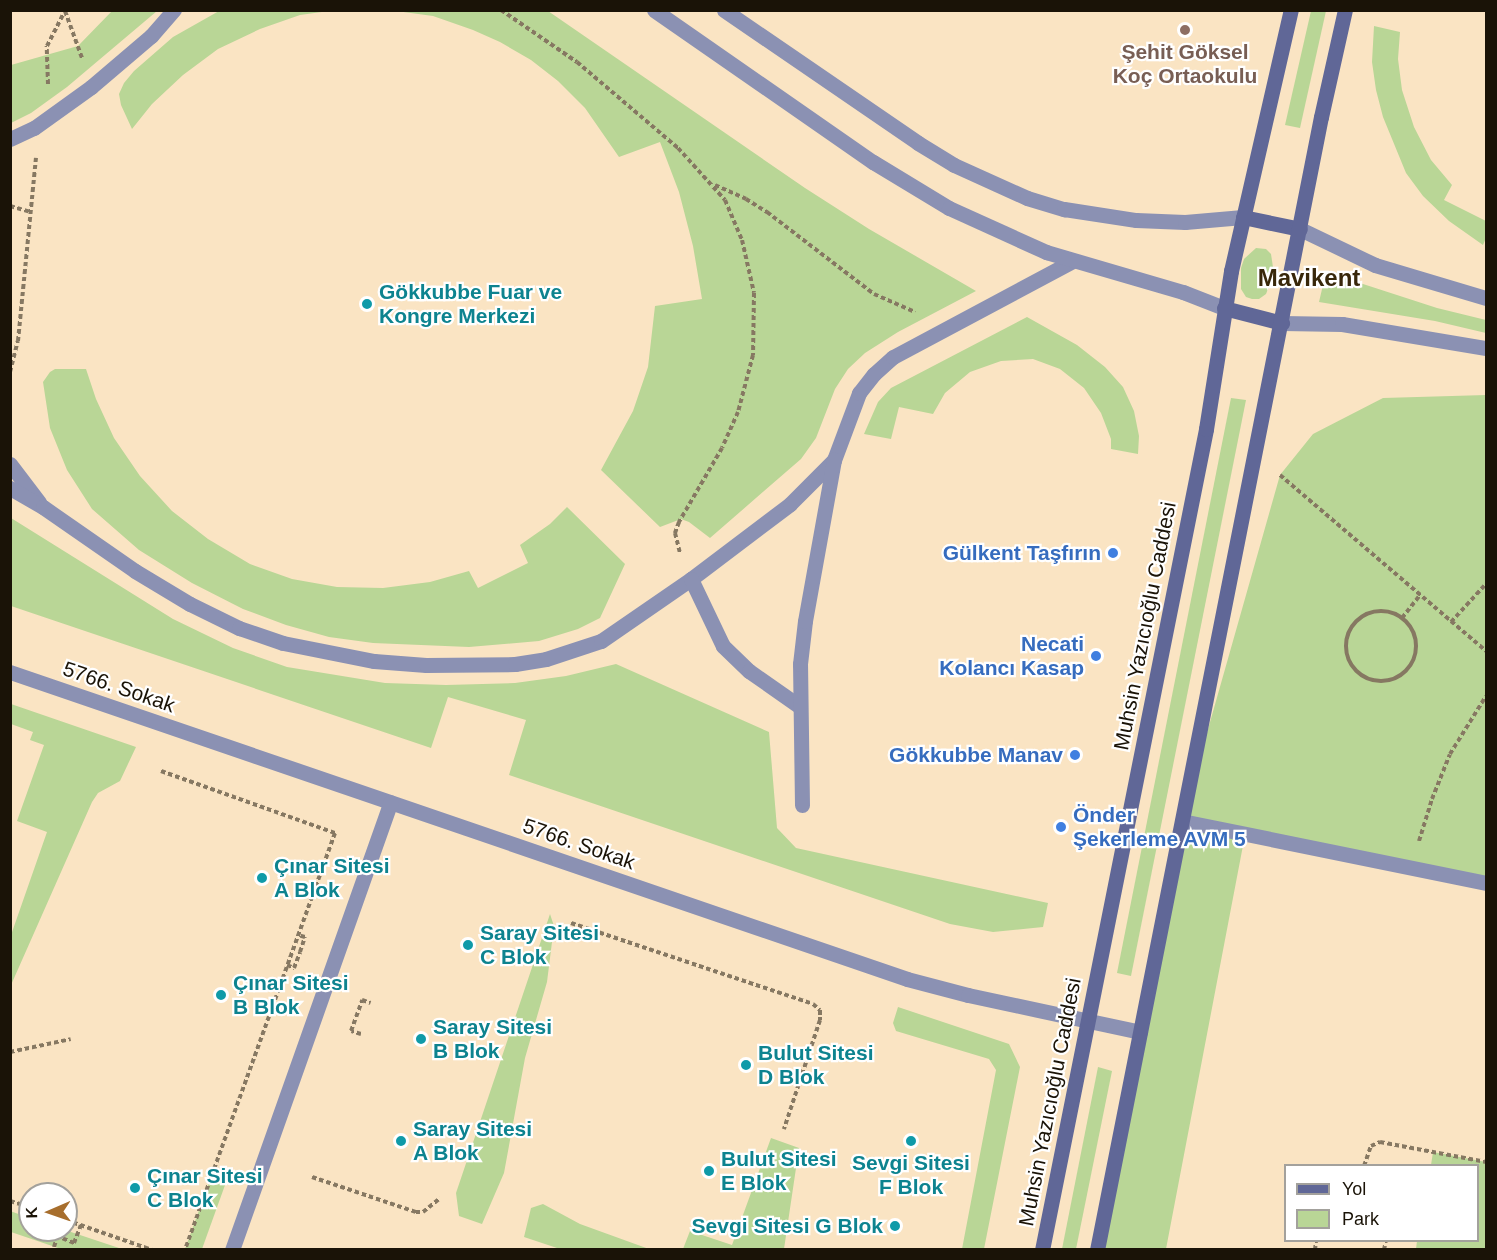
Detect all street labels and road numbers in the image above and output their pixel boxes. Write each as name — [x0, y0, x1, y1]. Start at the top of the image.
street label: Muhsin Yazıcıoğlu Caddesi — [1109, 499, 1181, 753]
street label: 5766. Sokak — [60, 656, 178, 718]
street label: 5766. Sokak — [520, 813, 638, 875]
street label: Muhsin Yazıcıoğlu Caddesi — [1014, 975, 1086, 1229]

